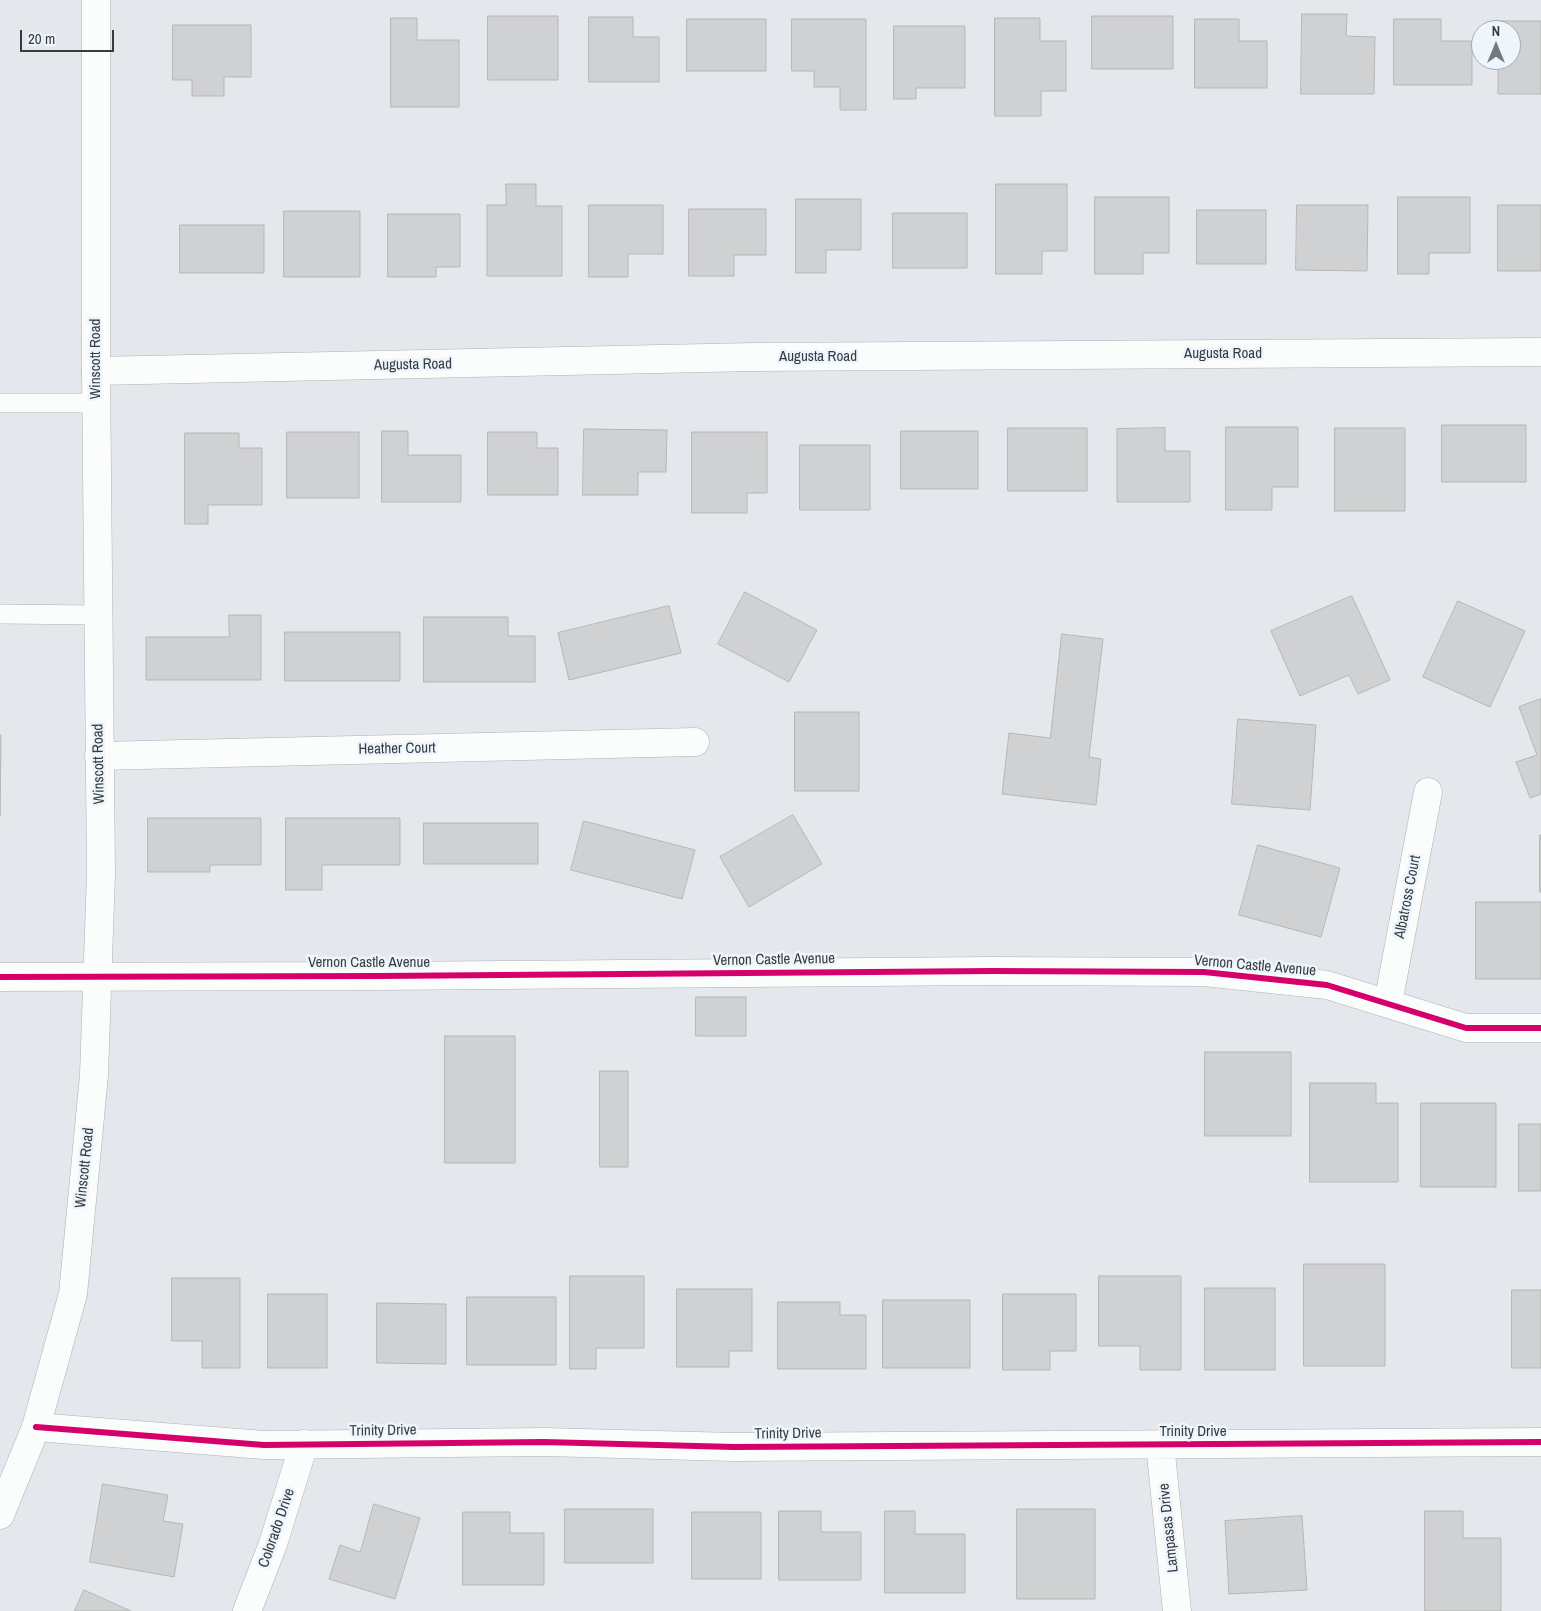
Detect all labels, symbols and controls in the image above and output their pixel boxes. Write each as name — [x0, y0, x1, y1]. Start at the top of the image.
scale bar — [22, 20, 116, 52]
north arrow — [1471, 20, 1521, 70]
text: N — [1492, 22, 1500, 40]
text: 20 m — [28, 28, 55, 49]
street label: Winscott Road — [87, 319, 105, 399]
street label: Augusta Road — [1184, 345, 1262, 363]
street label: Augusta Road — [779, 348, 857, 366]
street label: Augusta Road — [374, 355, 452, 375]
street label: Winscott Road — [89, 724, 109, 804]
street label: Heather Court — [358, 739, 436, 759]
street label: Albatross Court — [1391, 854, 1425, 940]
street label: Vernon Castle Avenue — [713, 950, 835, 970]
street label: Vernon Castle Avenue — [1193, 952, 1317, 980]
street label: Vernon Castle Avenue — [308, 954, 430, 972]
street label: Winscott Road — [72, 1127, 98, 1209]
street label: Trinity Drive — [349, 1421, 417, 1441]
street label: Trinity Drive — [1159, 1423, 1227, 1441]
street label: Trinity Drive — [754, 1424, 822, 1444]
street label: Lampasas Drive — [1155, 1483, 1183, 1573]
street label: Colorado Drive — [255, 1486, 299, 1570]

